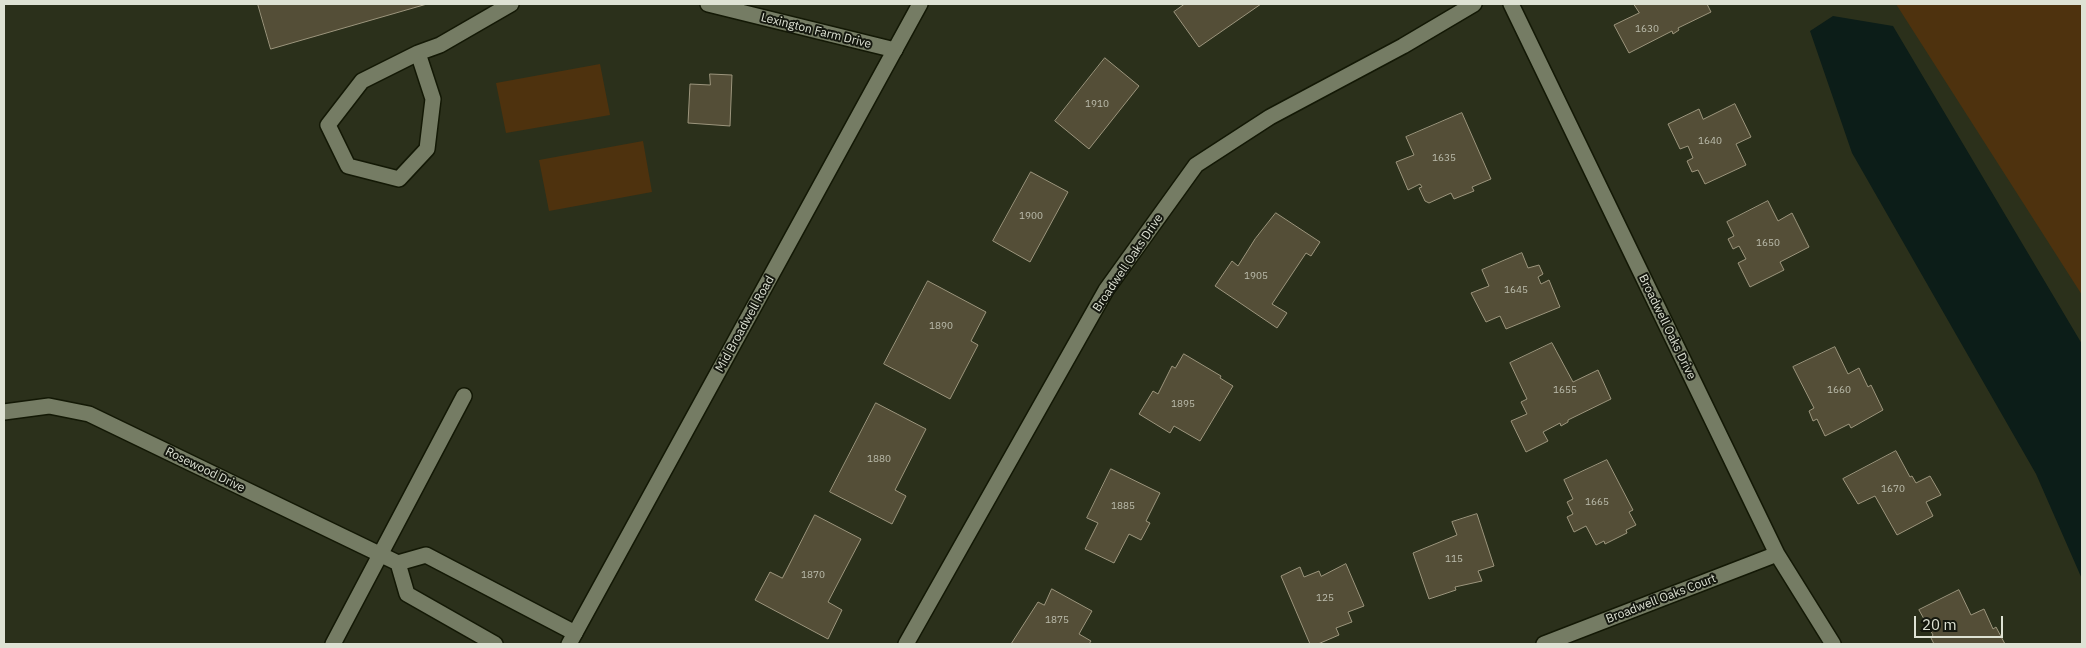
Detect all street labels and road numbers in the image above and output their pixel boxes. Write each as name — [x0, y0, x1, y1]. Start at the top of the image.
street label: Lexington Farm Drive — [759, 10, 873, 52]
street label: Broadwell Oaks Drive — [1090, 211, 1166, 315]
street label: Broadwell Oaks Drive — [1635, 272, 1699, 382]
street label: Mid Broadwell Road — [713, 274, 777, 374]
street label: Rosewood Drive — [163, 444, 247, 496]
street label: Broadwell Oaks Court — [1604, 571, 1718, 627]

